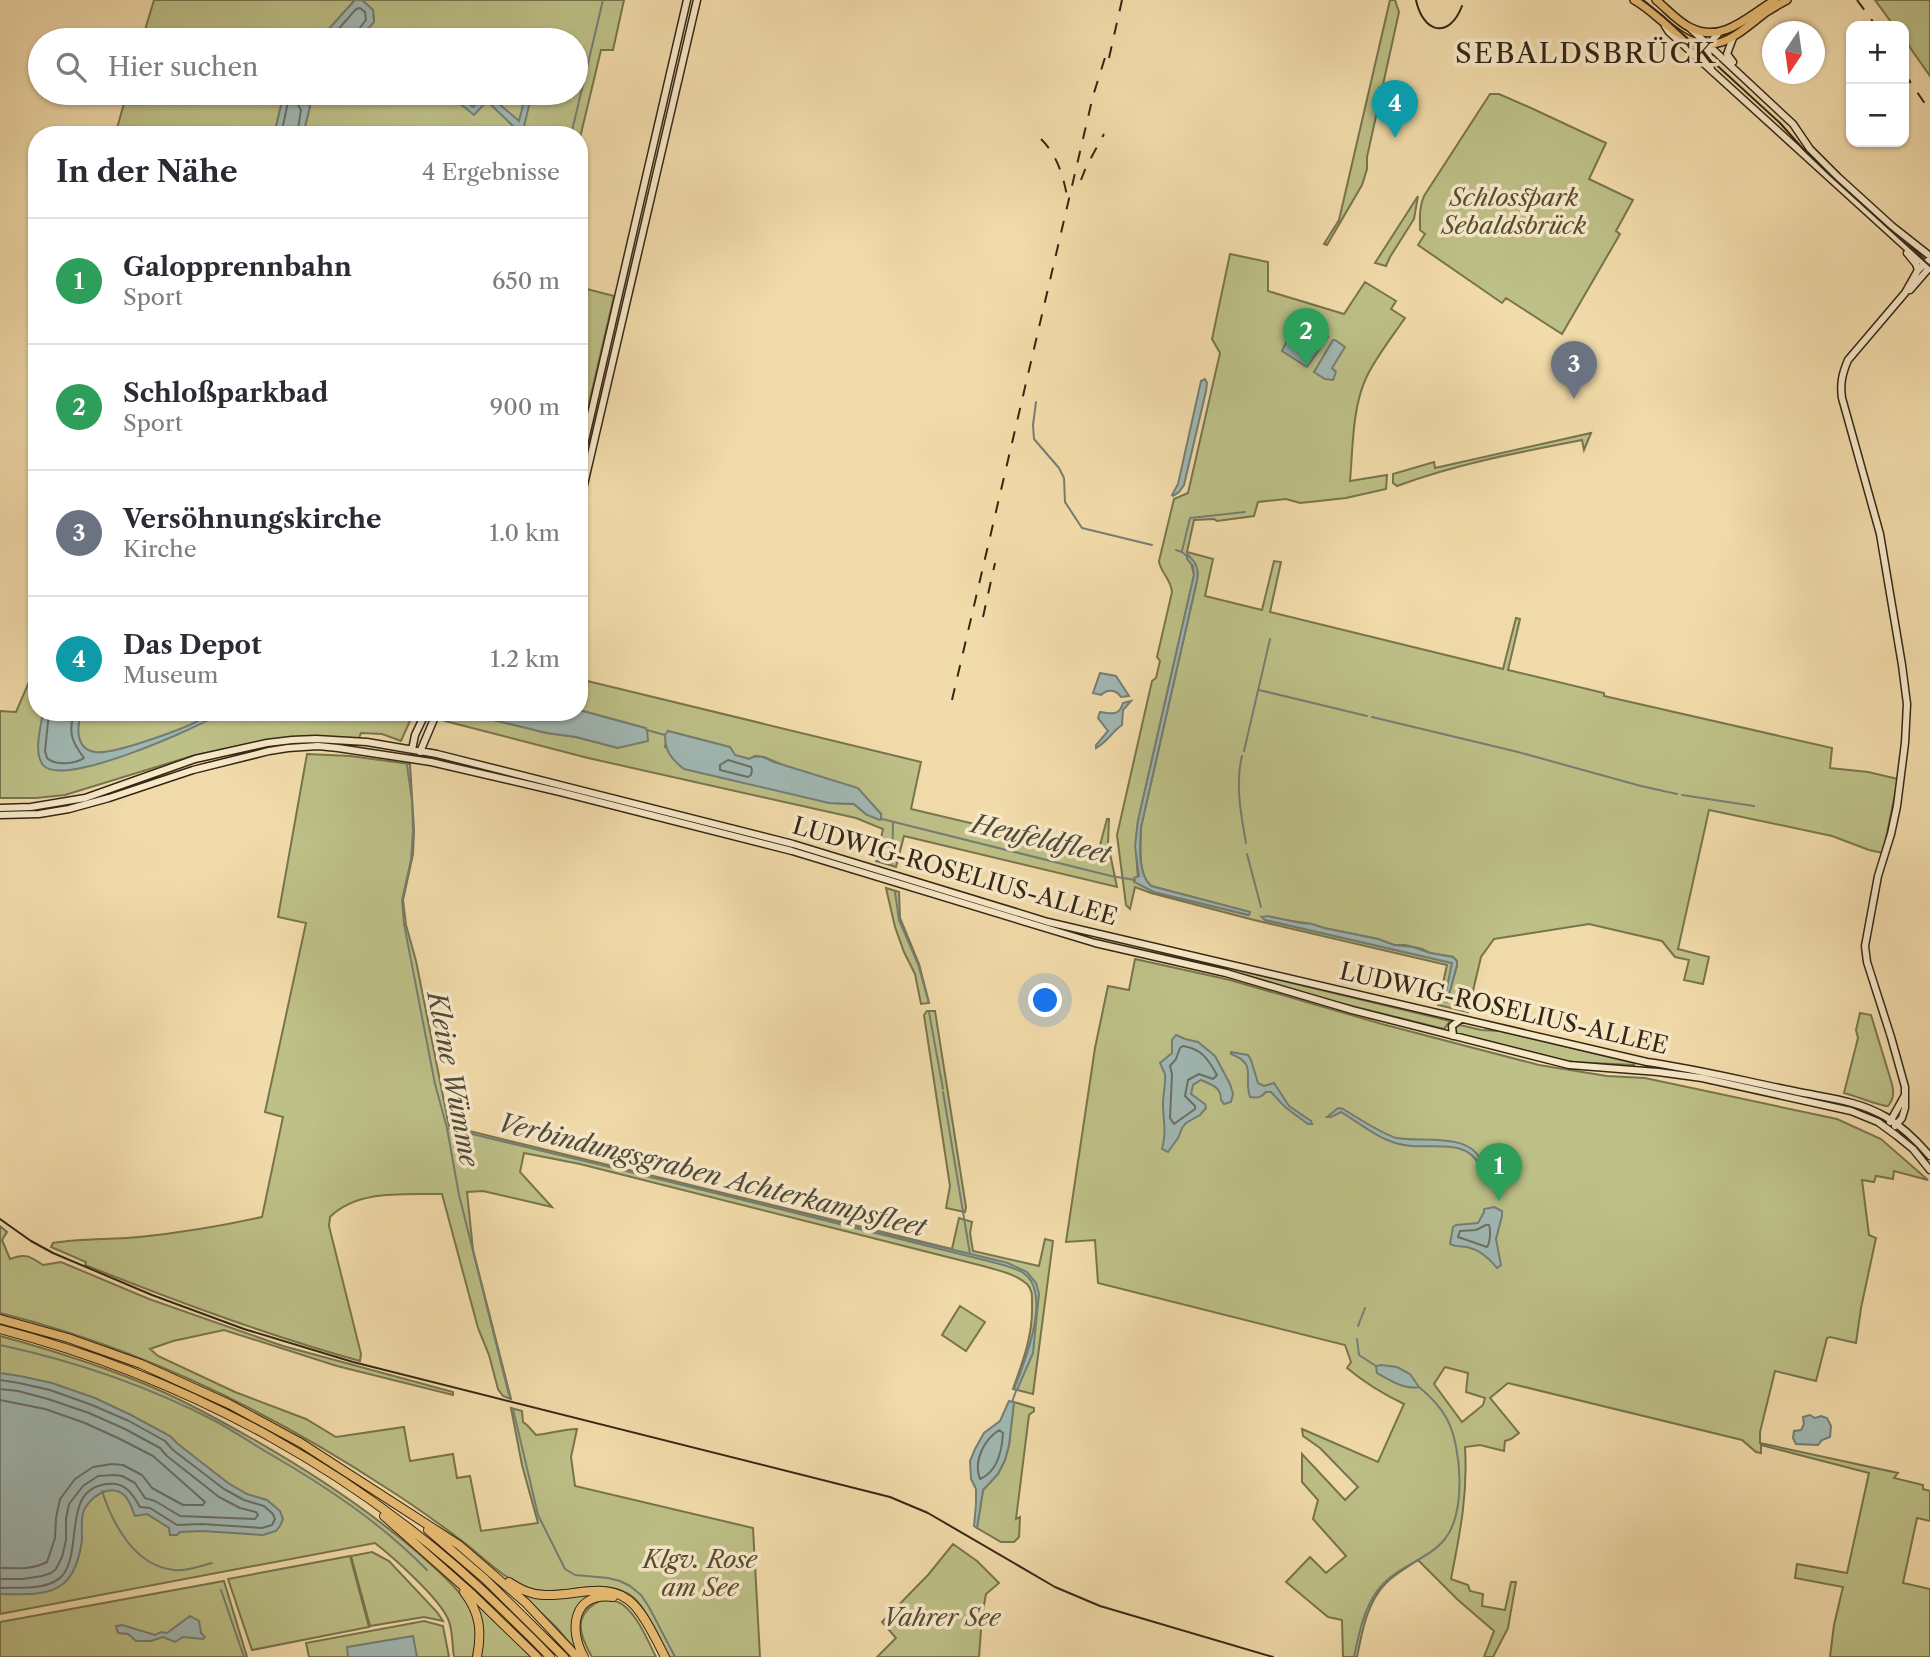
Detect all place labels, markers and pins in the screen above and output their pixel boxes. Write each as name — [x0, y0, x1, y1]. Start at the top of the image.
pin: 4 — [1372, 80, 1418, 138]
pin: 2 — [1283, 308, 1329, 366]
pin: 3 — [1551, 341, 1597, 399]
pin: 1 — [1476, 1143, 1522, 1201]

